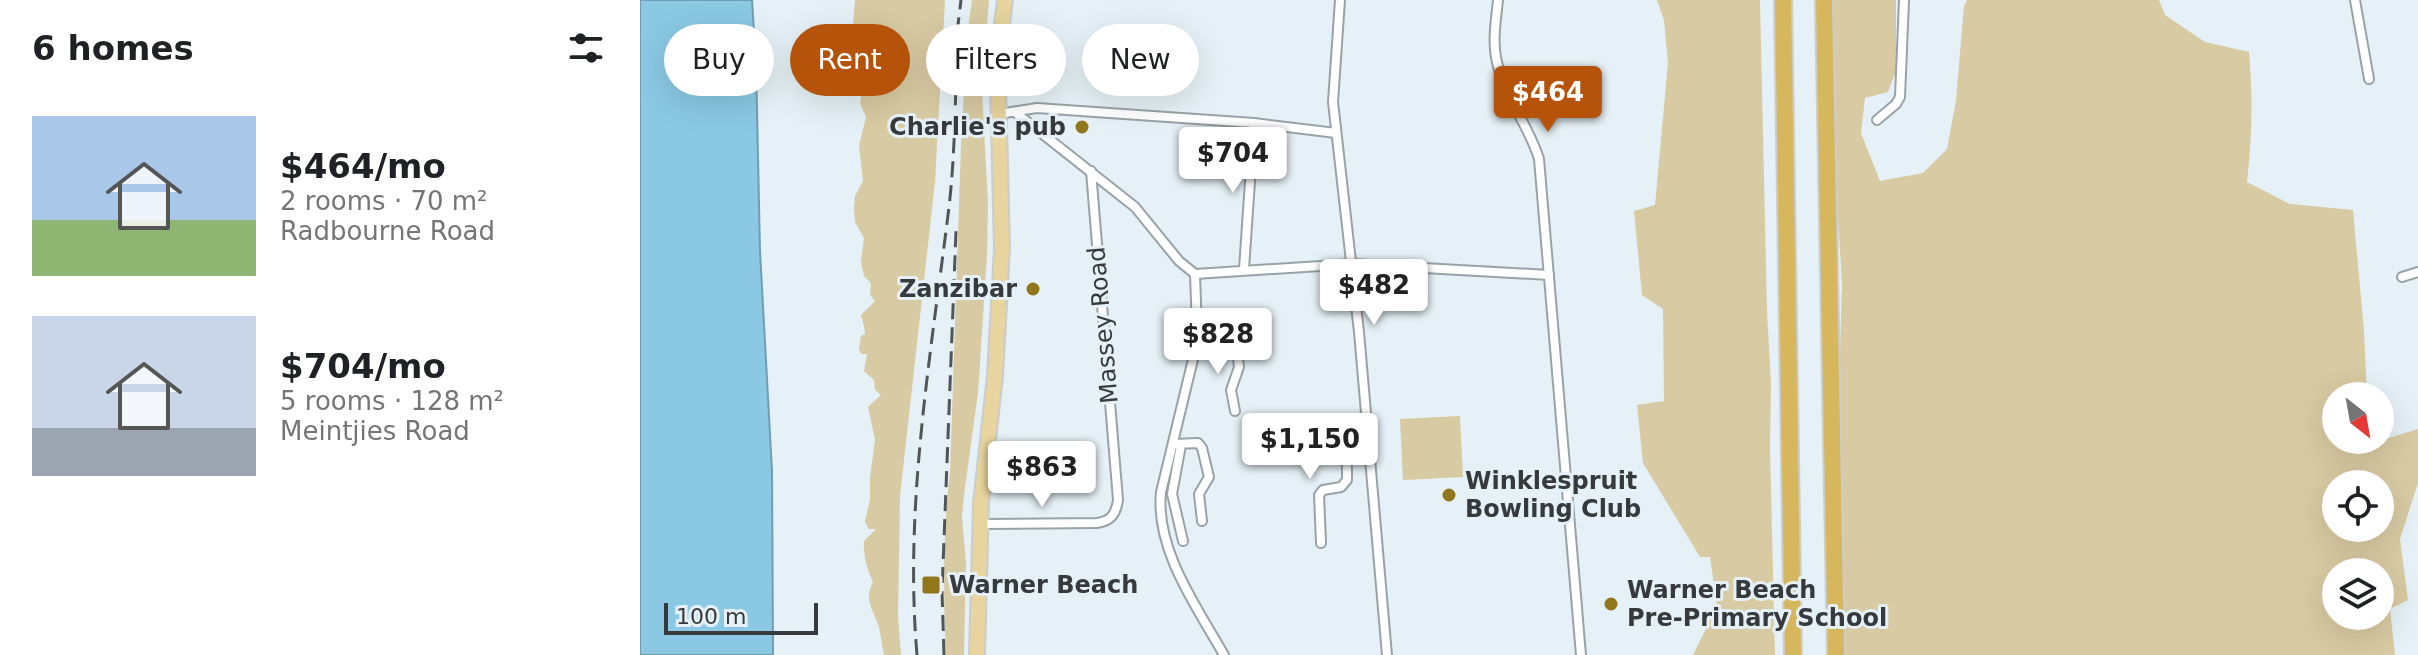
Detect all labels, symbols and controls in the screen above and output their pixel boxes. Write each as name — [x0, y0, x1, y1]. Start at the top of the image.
chip: Buy — [664, 24, 774, 96]
chip: Rent — [790, 24, 910, 96]
chip: Filters — [926, 24, 1066, 96]
chip: New — [1082, 24, 1199, 96]
icon: filters — [564, 26, 608, 70]
text: 6 homes — [32, 28, 194, 68]
pin: $464 — [1501, 66, 1595, 134]
text: $464 — [1512, 77, 1584, 107]
place label: Charlie's pub — [889, 113, 1066, 141]
marker: Charlie's pub — [1073, 118, 1091, 136]
pin: $704 — [1186, 127, 1280, 195]
text: $704 — [1197, 138, 1269, 168]
text: $464/mo — [280, 146, 446, 186]
icon: home — [96, 148, 192, 244]
text: 2 rooms · 70 m² — [280, 186, 488, 216]
text: Radbourne Road — [280, 216, 495, 246]
street label: Massey Road — [1082, 245, 1124, 405]
pin: $482 — [1327, 259, 1421, 327]
text: $482 — [1338, 270, 1410, 300]
place label: Zanzibar — [899, 275, 1017, 303]
marker: Zanzibar — [1024, 280, 1042, 298]
pin: $828 — [1171, 308, 1265, 376]
text: $828 — [1182, 319, 1254, 349]
text: $704/mo — [280, 346, 446, 386]
icon: home — [96, 348, 192, 444]
north arrow — [2322, 382, 2394, 454]
map controls — [2322, 382, 2394, 630]
text: 5 rooms · 128 m² — [280, 386, 504, 416]
pin: $1,150 — [1245, 413, 1375, 481]
text: Meintjies Road — [280, 416, 470, 446]
text: $1,150 — [1260, 424, 1360, 454]
pin: $863 — [995, 441, 1089, 509]
text: $863 — [1006, 452, 1078, 482]
place label: Winklespruit Bowling Club — [1465, 467, 1641, 523]
button: locate — [2322, 470, 2394, 542]
marker: Winklespruit Bowling Club — [1440, 486, 1458, 504]
button: layers — [2322, 558, 2394, 630]
place label: Warner Beach — [949, 571, 1138, 599]
marker: Warner Beach — [920, 574, 942, 596]
place label: Warner Beach Pre-Primary School — [1627, 576, 1887, 632]
marker: Warner Beach Pre-Primary School — [1602, 595, 1620, 613]
scale bar — [664, 599, 818, 635]
text: 100 m — [676, 604, 746, 629]

